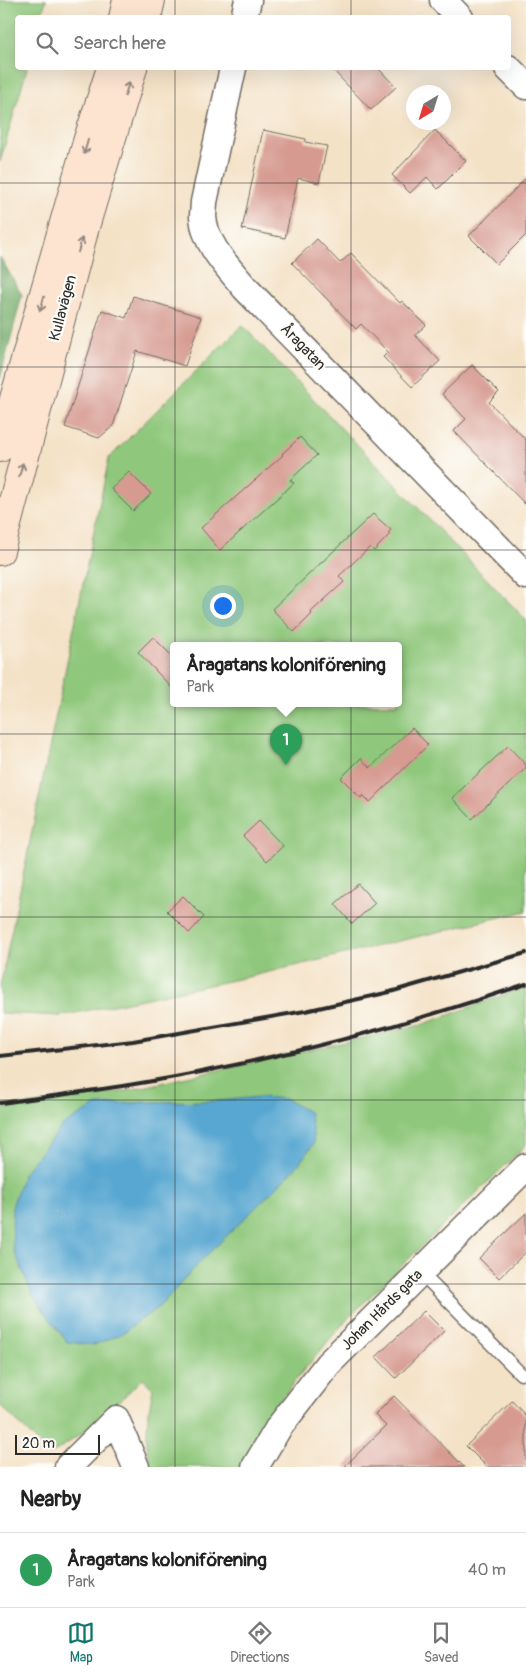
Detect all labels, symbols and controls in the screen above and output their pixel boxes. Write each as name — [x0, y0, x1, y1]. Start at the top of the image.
search box — [15, 15, 511, 70]
icon: search — [33, 29, 61, 57]
text: Search here — [73, 31, 166, 55]
one-way arrow — [122, 81, 132, 97]
north arrow — [406, 85, 451, 130]
one-way arrow — [80, 139, 90, 155]
one-way arrow — [76, 237, 85, 253]
street label: Kullavägen — [45, 273, 81, 343]
one-way arrow — [36, 295, 46, 311]
street label: Åragatan — [276, 319, 331, 374]
one-way arrow — [16, 462, 26, 478]
your location — [210, 593, 236, 619]
popup — [170, 642, 402, 707]
text: Åragatans koloniförening — [186, 653, 386, 677]
text: Park — [186, 677, 214, 697]
pin: 1 — [270, 724, 302, 765]
street label: Johan Hårds gata — [337, 1265, 427, 1355]
scale bar — [15, 1432, 100, 1455]
text: 20 m — [22, 1435, 55, 1452]
text: Nearby — [20, 1486, 81, 1513]
text: Åragatans koloniförening — [67, 1548, 267, 1572]
text: 1 — [33, 1560, 39, 1580]
text: 40 m — [468, 1560, 506, 1580]
text: Park — [67, 1572, 95, 1592]
tab: Map — [67, 1619, 95, 1666]
tab: Directions — [230, 1619, 289, 1666]
tab: Saved — [424, 1619, 459, 1666]

